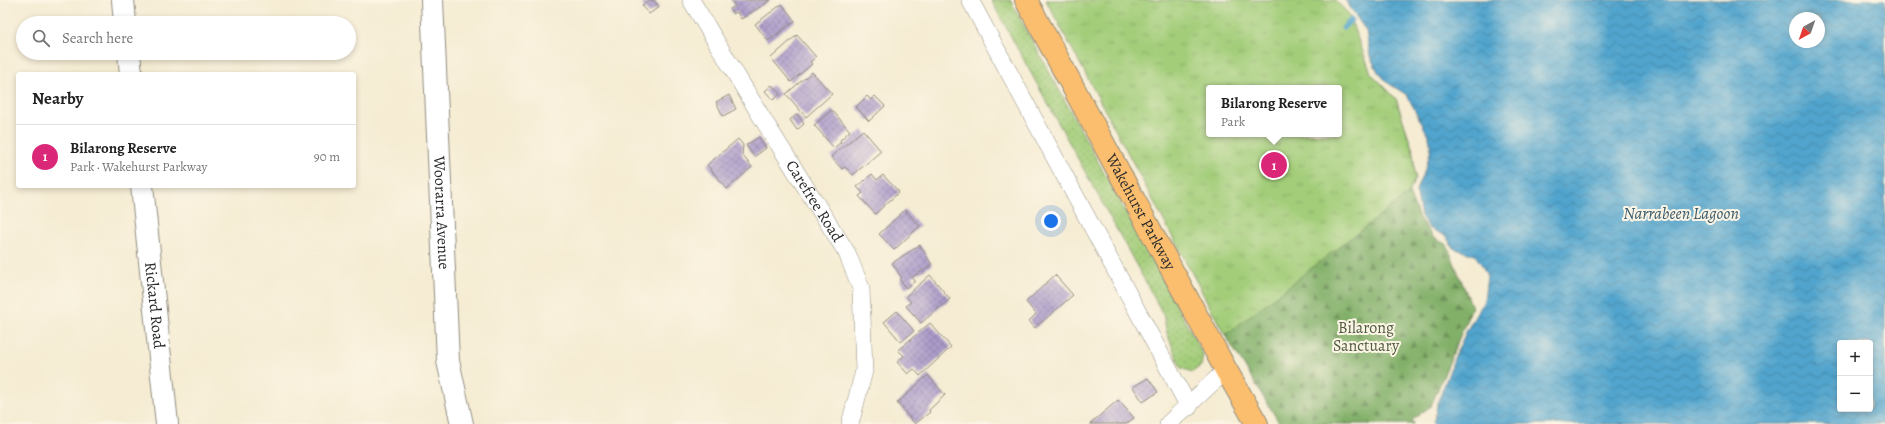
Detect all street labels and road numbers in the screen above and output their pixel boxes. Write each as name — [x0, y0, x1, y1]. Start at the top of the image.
street label: Wakehurst Parkway — [1100, 149, 1181, 275]
street label: Woorarra Avenue — [428, 155, 455, 270]
street label: Carefree Road — [780, 156, 849, 247]
street label: Rickard Road — [139, 261, 170, 350]

